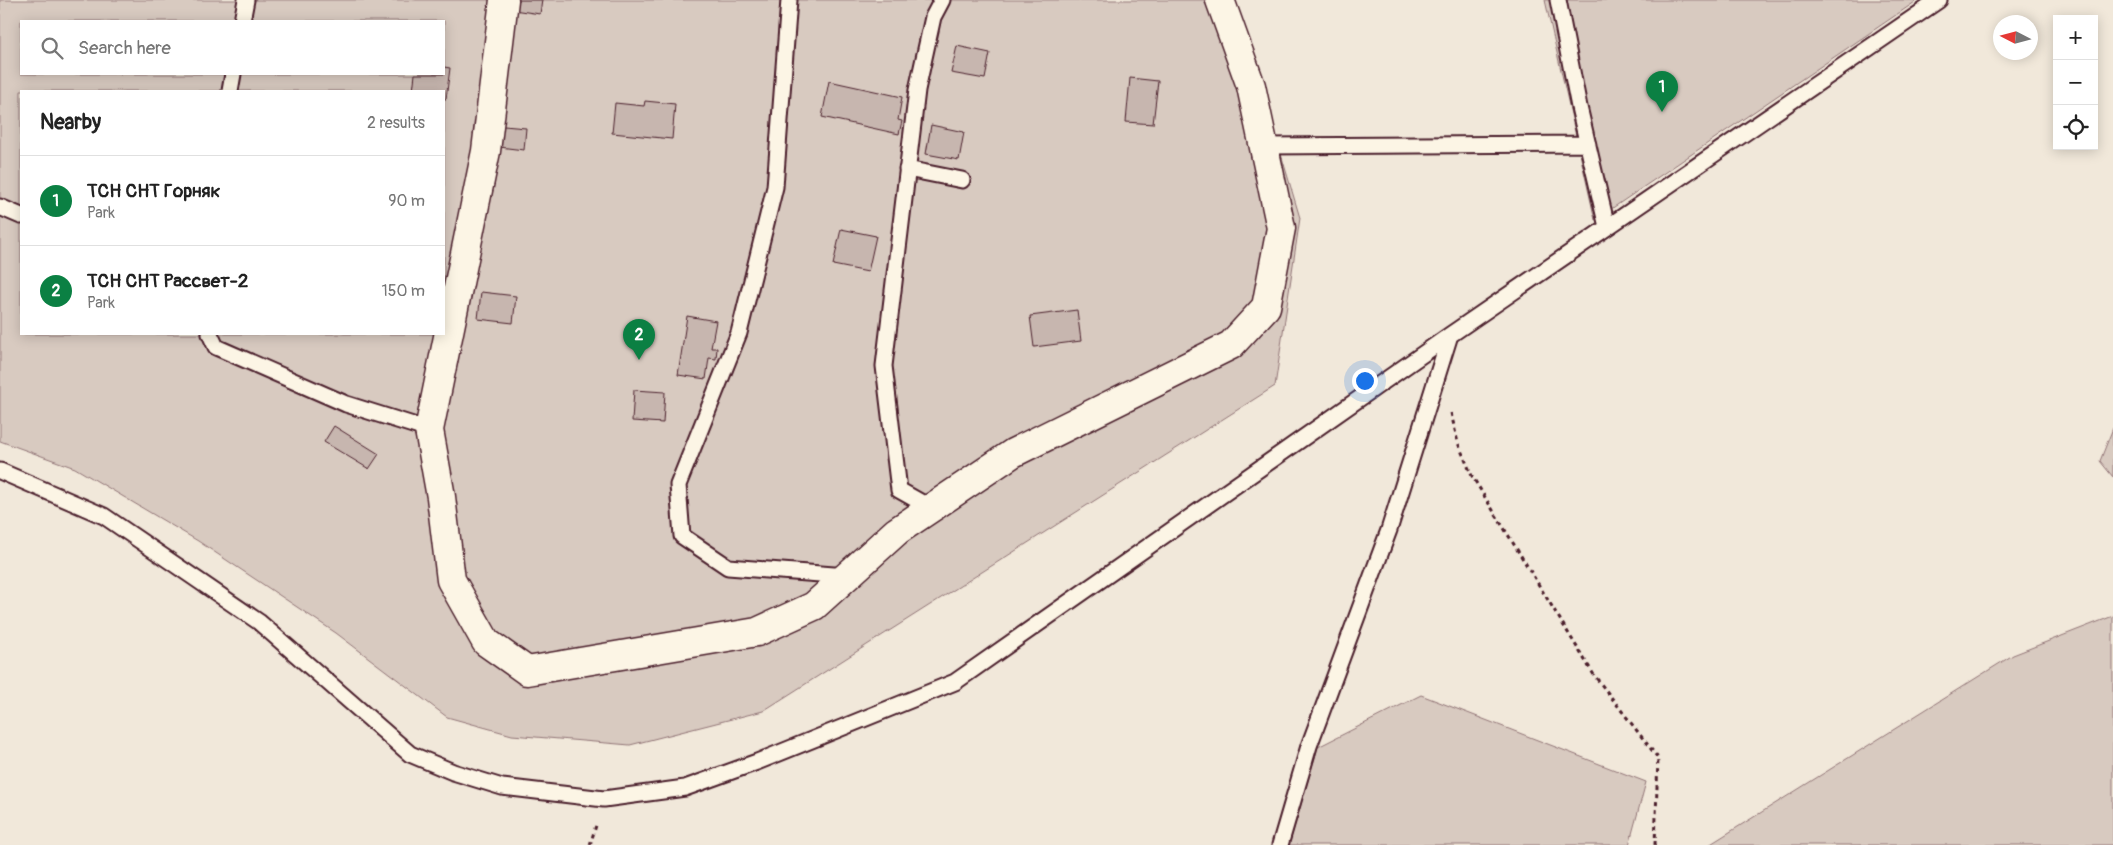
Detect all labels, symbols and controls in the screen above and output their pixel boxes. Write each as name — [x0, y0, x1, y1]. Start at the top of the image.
north arrow — [1993, 15, 2038, 60]
map controls — [2053, 15, 2098, 150]
button: + — [2053, 15, 2098, 60]
search box — [20, 20, 445, 75]
icon: search — [38, 34, 66, 62]
text: Search here — [78, 36, 171, 60]
button: − — [2053, 60, 2098, 105]
pin: 1 — [1646, 71, 1678, 112]
button: locate — [2053, 105, 2098, 150]
text: Nearby — [40, 109, 101, 136]
text: 2 results — [367, 113, 425, 133]
text: ТСН СНТ Горняк — [87, 179, 220, 203]
text: 1 — [53, 191, 59, 211]
text: 90 m — [388, 191, 425, 211]
text: Park — [87, 203, 115, 223]
text: ТСН СНТ Рассвет-2 — [87, 269, 248, 293]
text: 2 — [52, 281, 60, 301]
text: 150 m — [381, 281, 425, 301]
text: Park — [87, 293, 115, 313]
pin: 2 — [623, 319, 655, 360]
your location — [1352, 368, 1378, 394]

